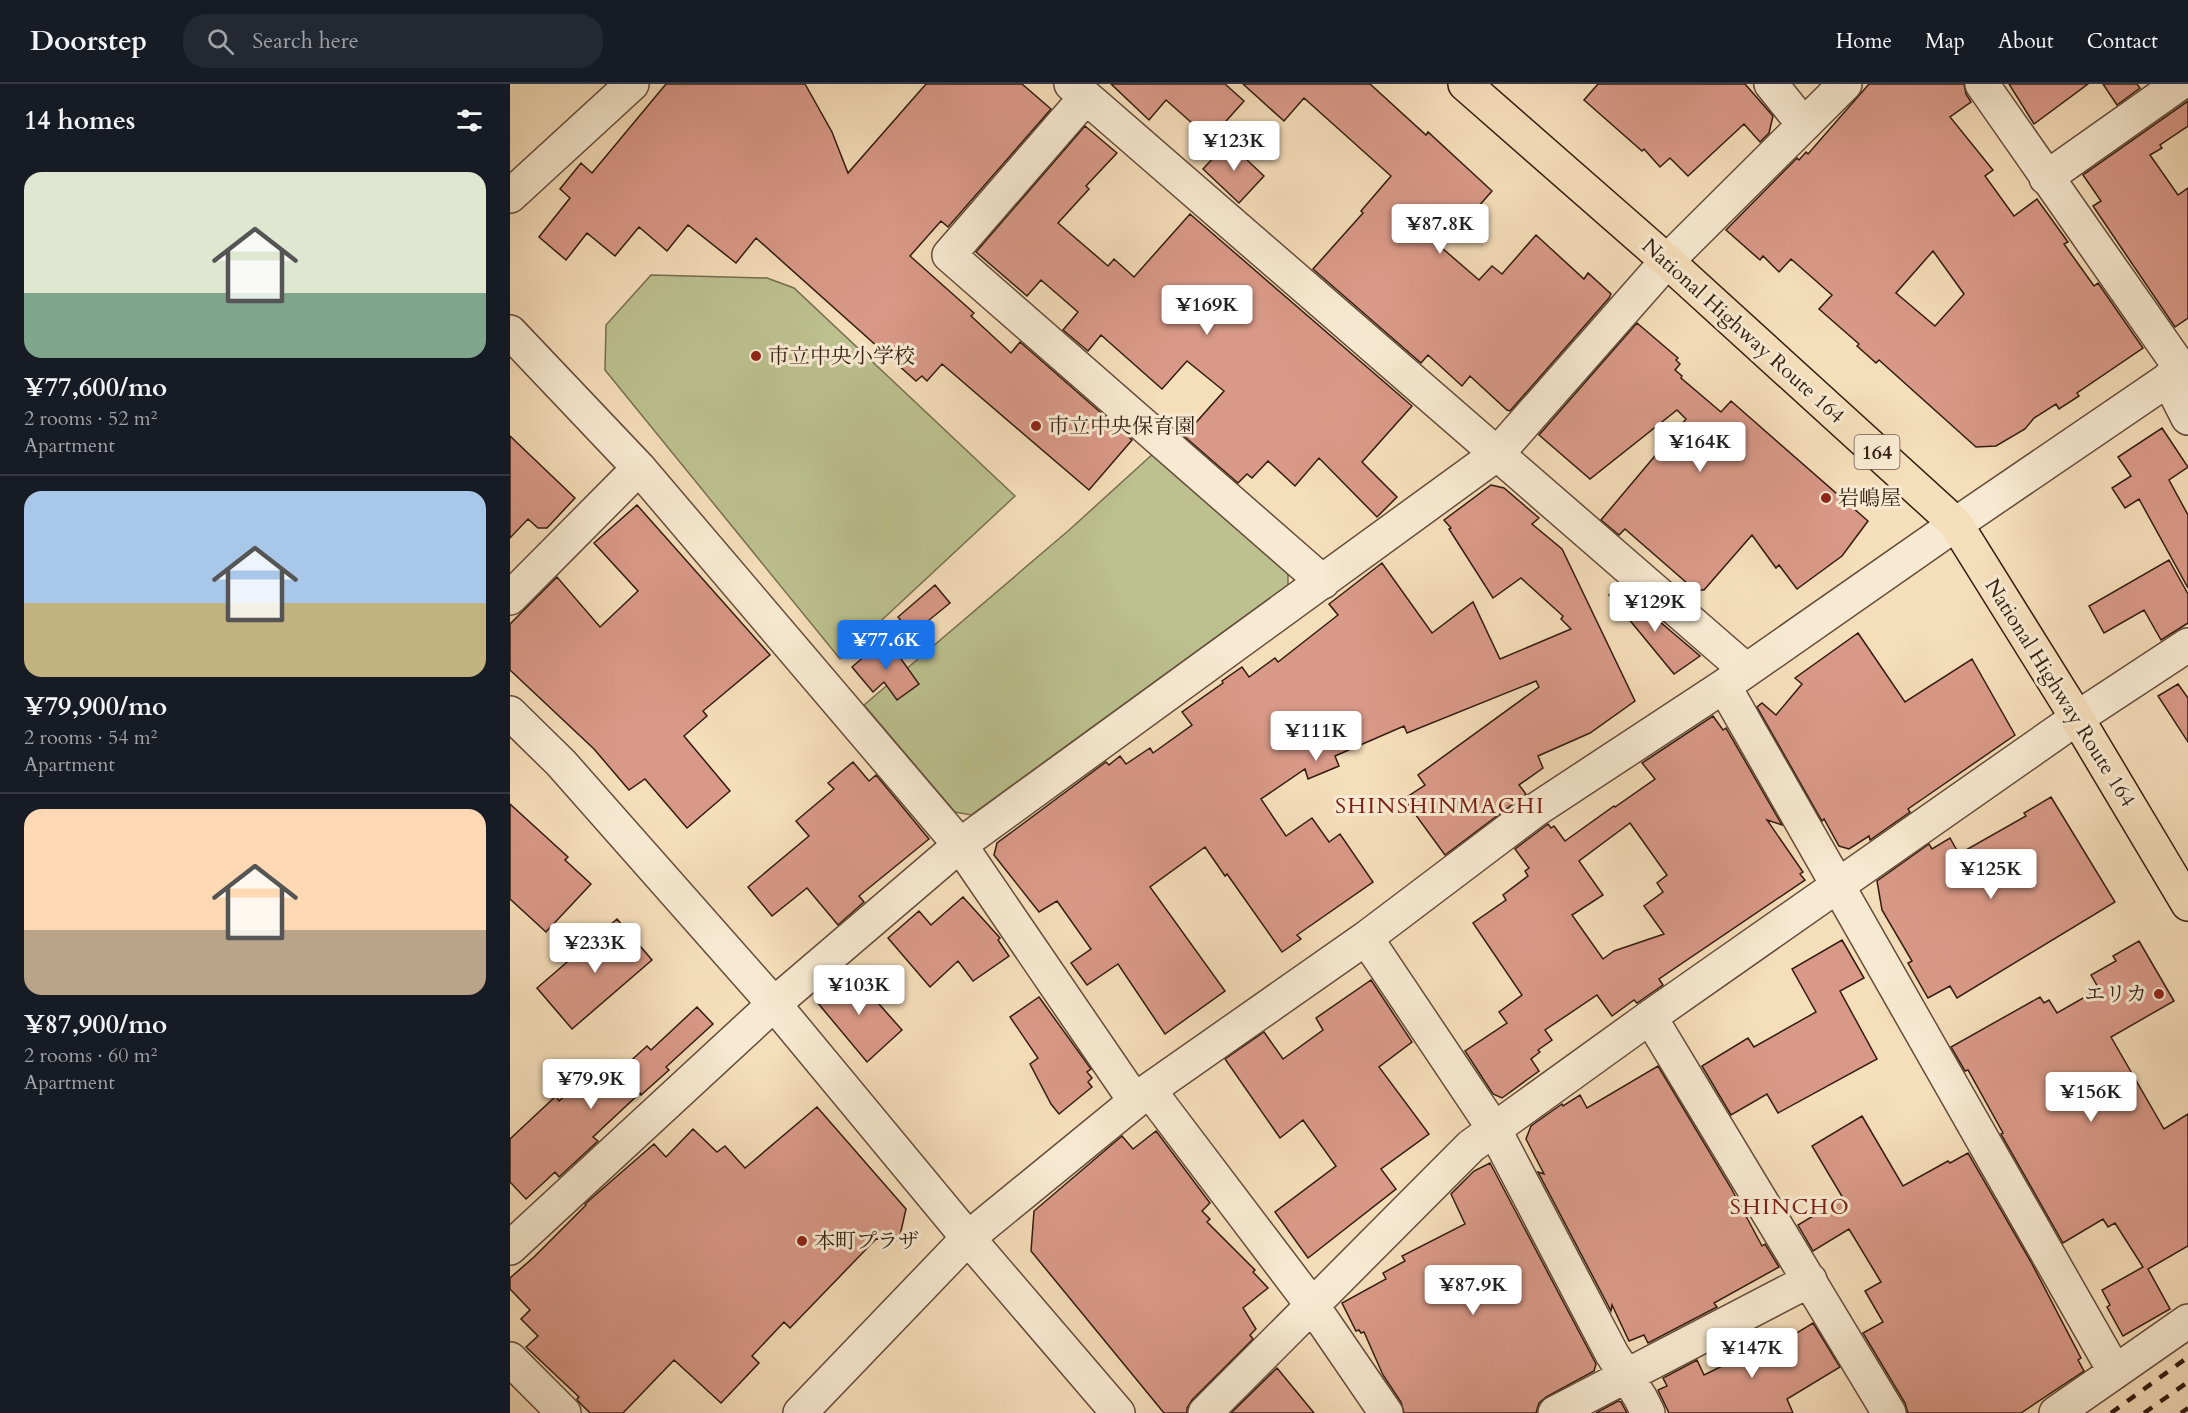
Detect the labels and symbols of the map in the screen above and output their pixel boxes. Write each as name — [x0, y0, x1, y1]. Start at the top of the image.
pin: ¥123K — [1192, 121, 1276, 172]
pin: ¥87.8K — [1391, 204, 1489, 255]
street label: National Highway Route 164 — [1635, 232, 1851, 430]
pin: ¥169K — [1165, 285, 1249, 336]
place label: 市立中央小学校 — [768, 342, 915, 371]
marker: 市立中央小学校 — [749, 349, 763, 363]
place label: 市立中央保育園 — [1048, 412, 1195, 441]
marker: 市立中央保育園 — [1029, 419, 1043, 433]
pin: ¥164K — [1658, 422, 1742, 473]
road number: 164 — [1854, 435, 1900, 469]
place label: 岩嶋屋 — [1838, 484, 1901, 513]
marker: 岩嶋屋 — [1819, 491, 1833, 505]
street label: National Highway Route 164 — [1978, 573, 2142, 813]
pin: ¥129K — [1613, 582, 1697, 633]
pin: ¥77.6K — [837, 620, 935, 671]
pin: ¥111K — [1274, 711, 1358, 762]
district label: SHINSHINMACHI — [1335, 791, 1545, 821]
pin: ¥125K — [1949, 849, 2033, 900]
pin: ¥233K — [553, 923, 637, 974]
pin: ¥103K — [817, 965, 901, 1016]
place label: エリカ — [2084, 980, 2147, 1009]
marker: エリカ — [2152, 987, 2166, 1001]
pin: ¥79.9K — [542, 1059, 640, 1110]
pin: ¥156K — [2049, 1072, 2133, 1123]
district label: SHINCHO — [1730, 1192, 1850, 1222]
place label: 本町プラザ — [814, 1227, 919, 1256]
marker: 本町プラザ — [795, 1234, 809, 1248]
pin: ¥87.9K — [1424, 1265, 1522, 1316]
pin: ¥147K — [1710, 1328, 1794, 1379]

